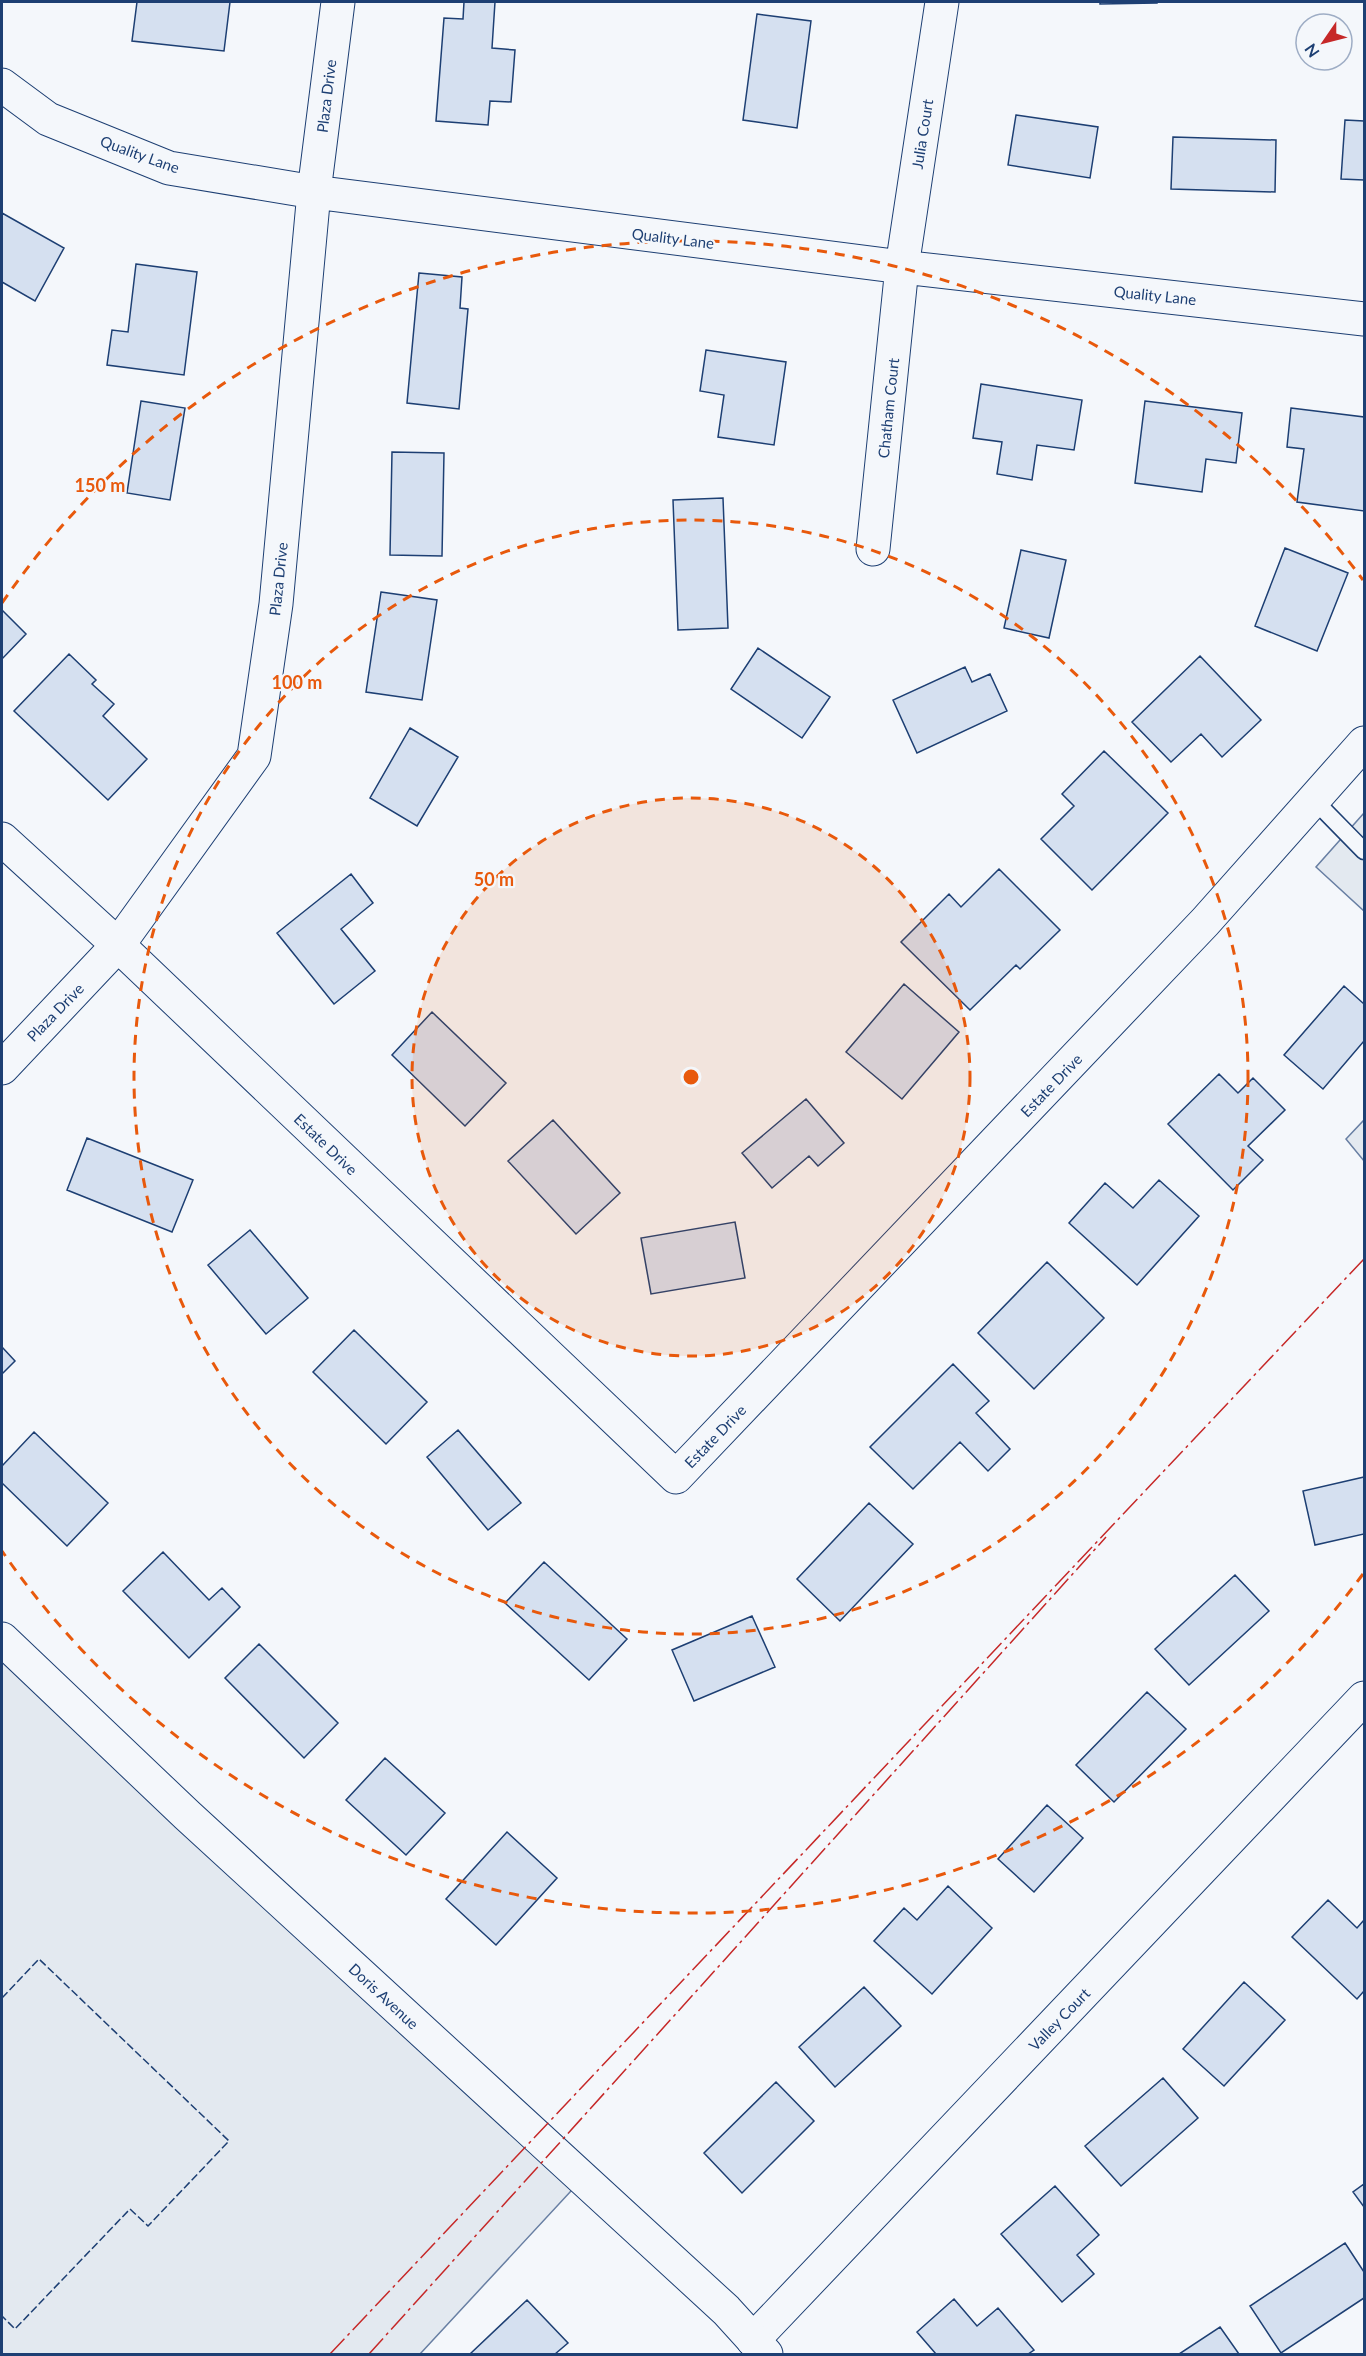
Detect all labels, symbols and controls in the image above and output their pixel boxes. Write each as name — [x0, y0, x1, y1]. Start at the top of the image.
north arrow — [1294, 12, 1354, 72]
text: N — [1300, 40, 1323, 61]
street label: Plaza Drive — [313, 58, 339, 134]
street label: Julia Court — [908, 97, 937, 170]
street label: Quality Lane — [98, 131, 182, 177]
street label: Quality Lane — [631, 224, 715, 252]
street label: Quality Lane — [1113, 282, 1197, 308]
street label: Chatham Court — [874, 356, 902, 459]
text: 150 m — [75, 474, 125, 496]
street label: Plaza Drive — [265, 541, 291, 617]
text: 100 m — [272, 671, 322, 693]
text: 50 m — [474, 868, 514, 890]
street label: Plaza Drive — [23, 979, 87, 1045]
street label: Estate Drive — [1017, 1050, 1086, 1120]
centre of rings — [681, 1067, 701, 1087]
street label: Estate Drive — [291, 1110, 361, 1179]
street label: Estate Drive — [681, 1401, 750, 1471]
street label: Doris Avenue — [346, 1959, 423, 2033]
street label: Valley Court — [1025, 1983, 1094, 2054]

